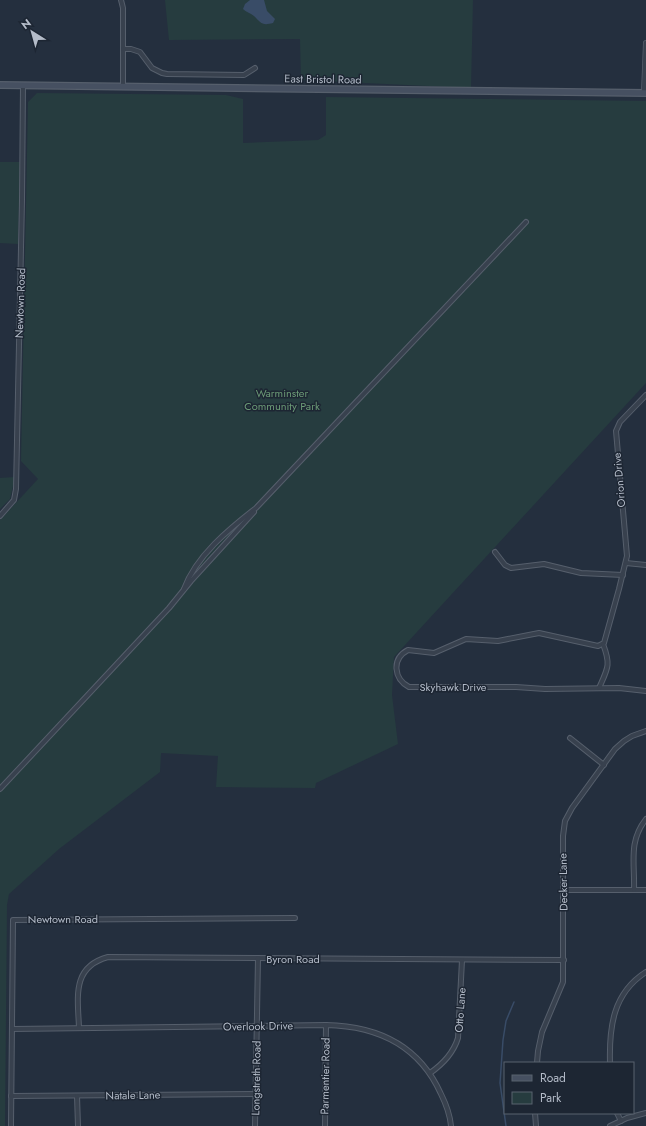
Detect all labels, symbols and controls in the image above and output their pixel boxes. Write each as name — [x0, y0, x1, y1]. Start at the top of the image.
north arrow — [12, 12, 52, 52]
text: N — [18, 15, 34, 33]
street label: East Bristol Road — [284, 70, 362, 88]
street label: Newtown Road — [11, 268, 29, 338]
park label: Warminster Community Park — [244, 385, 320, 414]
street label: Orion Drive — [609, 452, 629, 508]
street label: Skyhawk Drive — [420, 679, 487, 695]
street label: Decker Lane — [554, 853, 572, 911]
street label: Newtown Road — [28, 911, 98, 927]
street label: Byron Road — [266, 951, 320, 967]
street label: Otto Lane — [450, 987, 470, 1033]
street label: Overlook Drive — [223, 1017, 294, 1035]
street label: Parmentier Road — [316, 1037, 334, 1115]
street label: Longstreth Road — [247, 1040, 265, 1116]
legend — [504, 1062, 634, 1114]
text: Road — [540, 1069, 566, 1087]
street label: Natale Lane — [105, 1087, 161, 1103]
text: Park — [540, 1089, 562, 1107]

